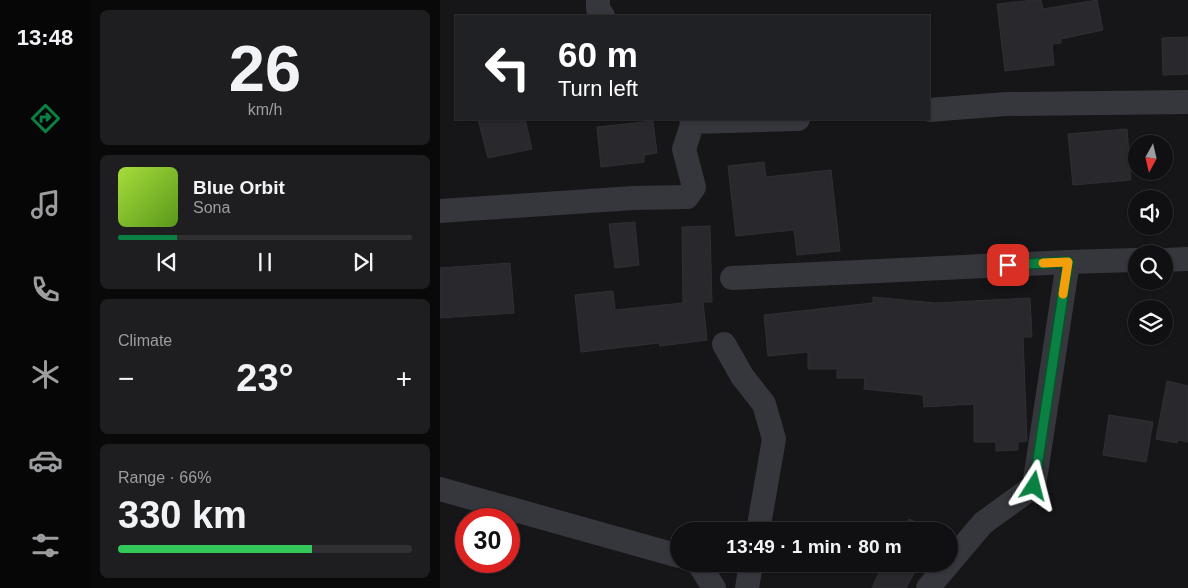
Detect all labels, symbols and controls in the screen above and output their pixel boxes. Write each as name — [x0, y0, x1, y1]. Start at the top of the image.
text: 13:48 — [17, 25, 73, 50]
text: 26 — [229, 32, 301, 105]
icon: left — [475, 35, 540, 100]
text: 60 m — [558, 35, 638, 74]
text: Turn left — [558, 76, 638, 101]
icon: directions — [28, 101, 63, 136]
text: km/h — [248, 101, 282, 118]
north arrow — [1128, 135, 1172, 180]
map controls — [1128, 135, 1173, 345]
text: Blue Orbit — [193, 177, 285, 198]
icon: music — [28, 187, 63, 222]
button: sound — [1128, 190, 1173, 235]
text: Sona — [193, 199, 230, 216]
pin — [987, 244, 1029, 286]
button: search — [1128, 245, 1173, 290]
icon: previous — [153, 248, 181, 276]
icon: pause — [251, 248, 279, 276]
icon: next — [349, 248, 377, 276]
icon: arrive — [994, 251, 1022, 279]
icon: phone — [28, 272, 63, 307]
button: layers — [1128, 300, 1173, 345]
text: Climate — [118, 332, 172, 349]
icon: climate — [28, 357, 63, 392]
text: 23° — [236, 357, 294, 399]
text: − — [118, 363, 134, 394]
text: + — [396, 363, 412, 394]
icon: car — [28, 443, 63, 478]
position arrow — [1007, 459, 1059, 511]
text: Range · 66% — [118, 469, 211, 486]
text: 330 km — [118, 494, 247, 536]
speed limit sign: 30 — [455, 508, 520, 573]
icon: filters — [28, 528, 63, 563]
text: 13:49 · 1 min · 80 m — [726, 536, 902, 557]

